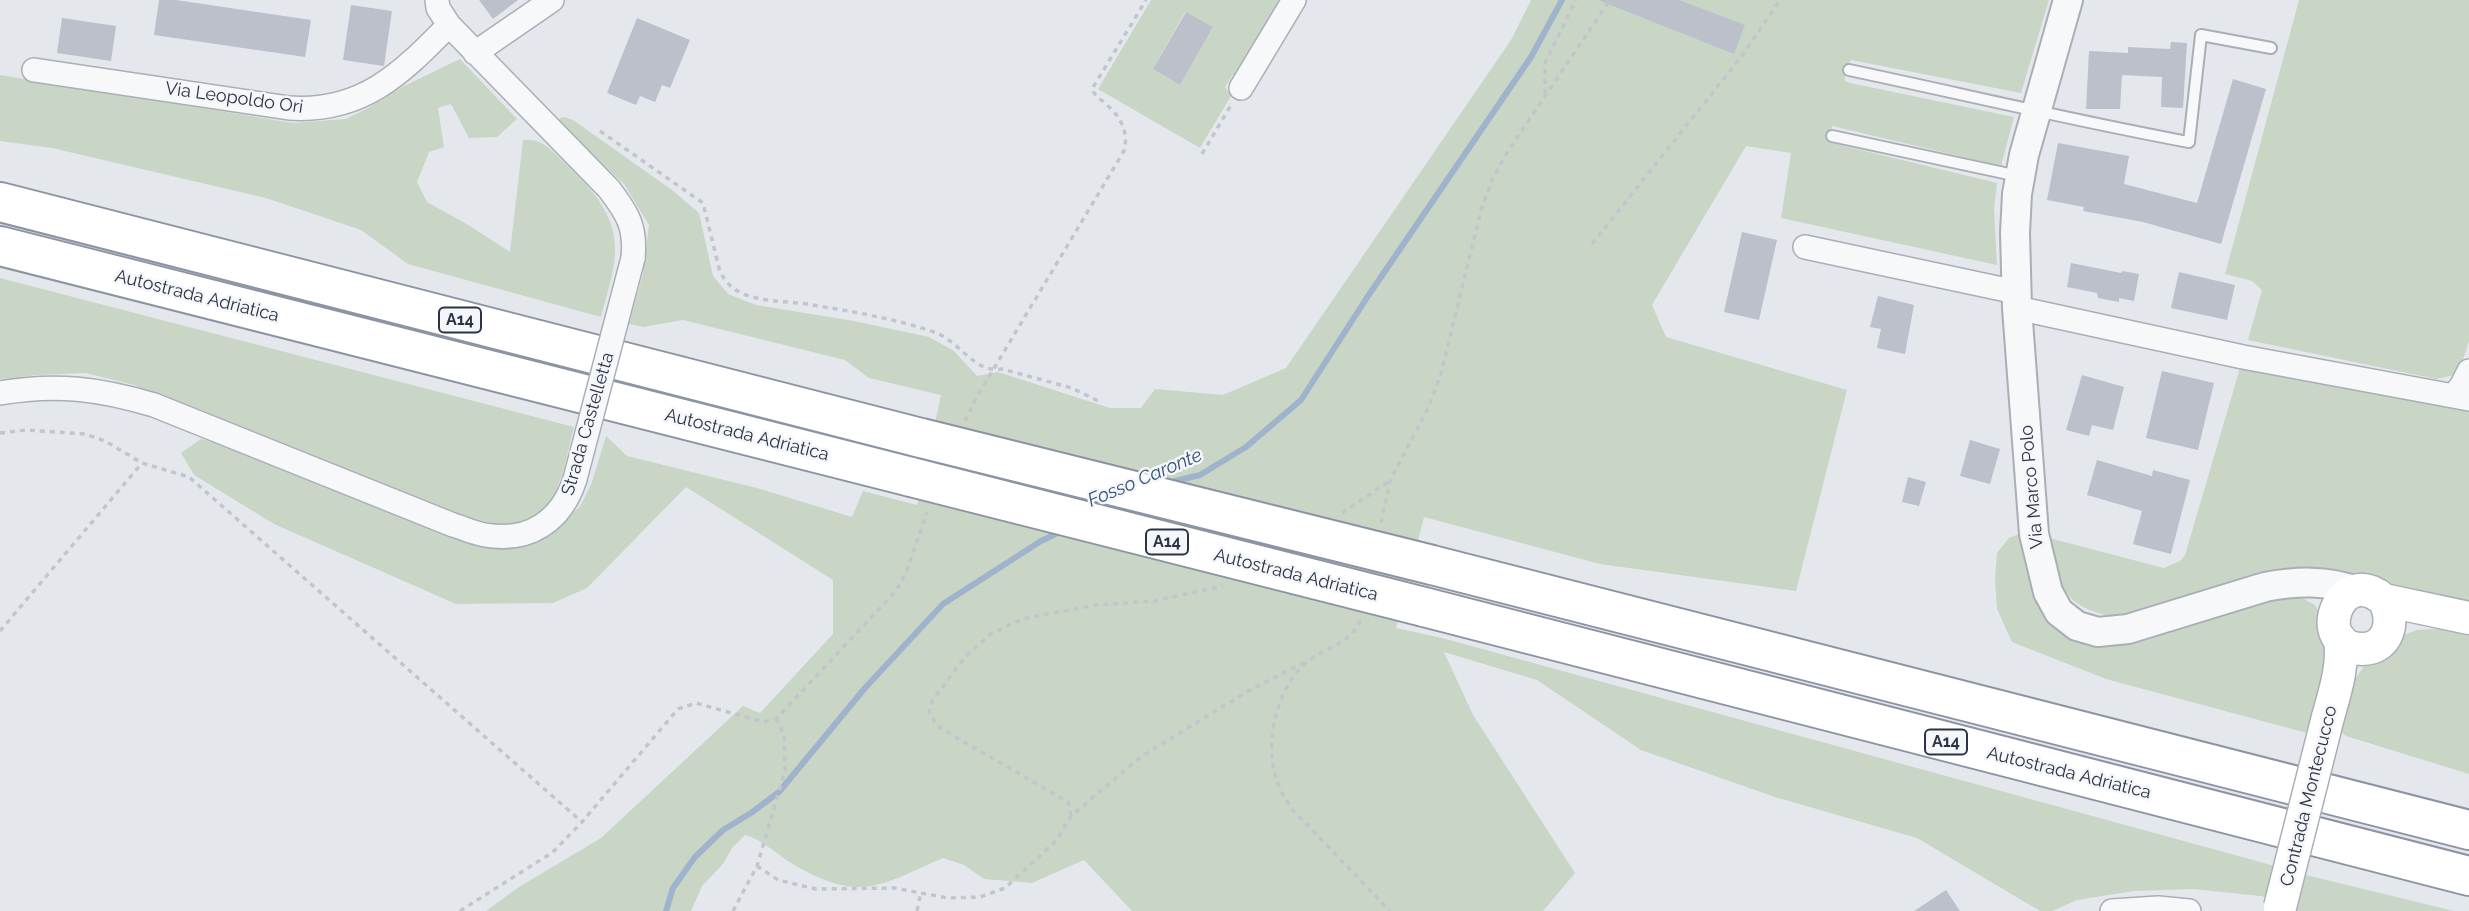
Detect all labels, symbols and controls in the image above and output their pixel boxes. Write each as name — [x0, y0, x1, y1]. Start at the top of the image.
street label: Via Leopoldo Ori — [164, 78, 304, 118]
street label: Autostrada Adriatica — [113, 265, 281, 327]
road number: A14 — [439, 308, 481, 332]
street label: Strada Castelletta — [557, 350, 619, 498]
street label: Autostrada Adriatica — [663, 404, 831, 466]
street label: Via Marco Polo — [2016, 424, 2048, 550]
water label: Fosso Caronte — [1084, 444, 1206, 512]
road number: A14 — [1146, 530, 1188, 554]
street label: Autostrada Adriatica — [1212, 544, 1380, 606]
street label: Contrada Montecucco — [2276, 704, 2342, 888]
road number: A14 — [1925, 730, 1967, 754]
street label: Autostrada Adriatica — [1985, 742, 2153, 804]

